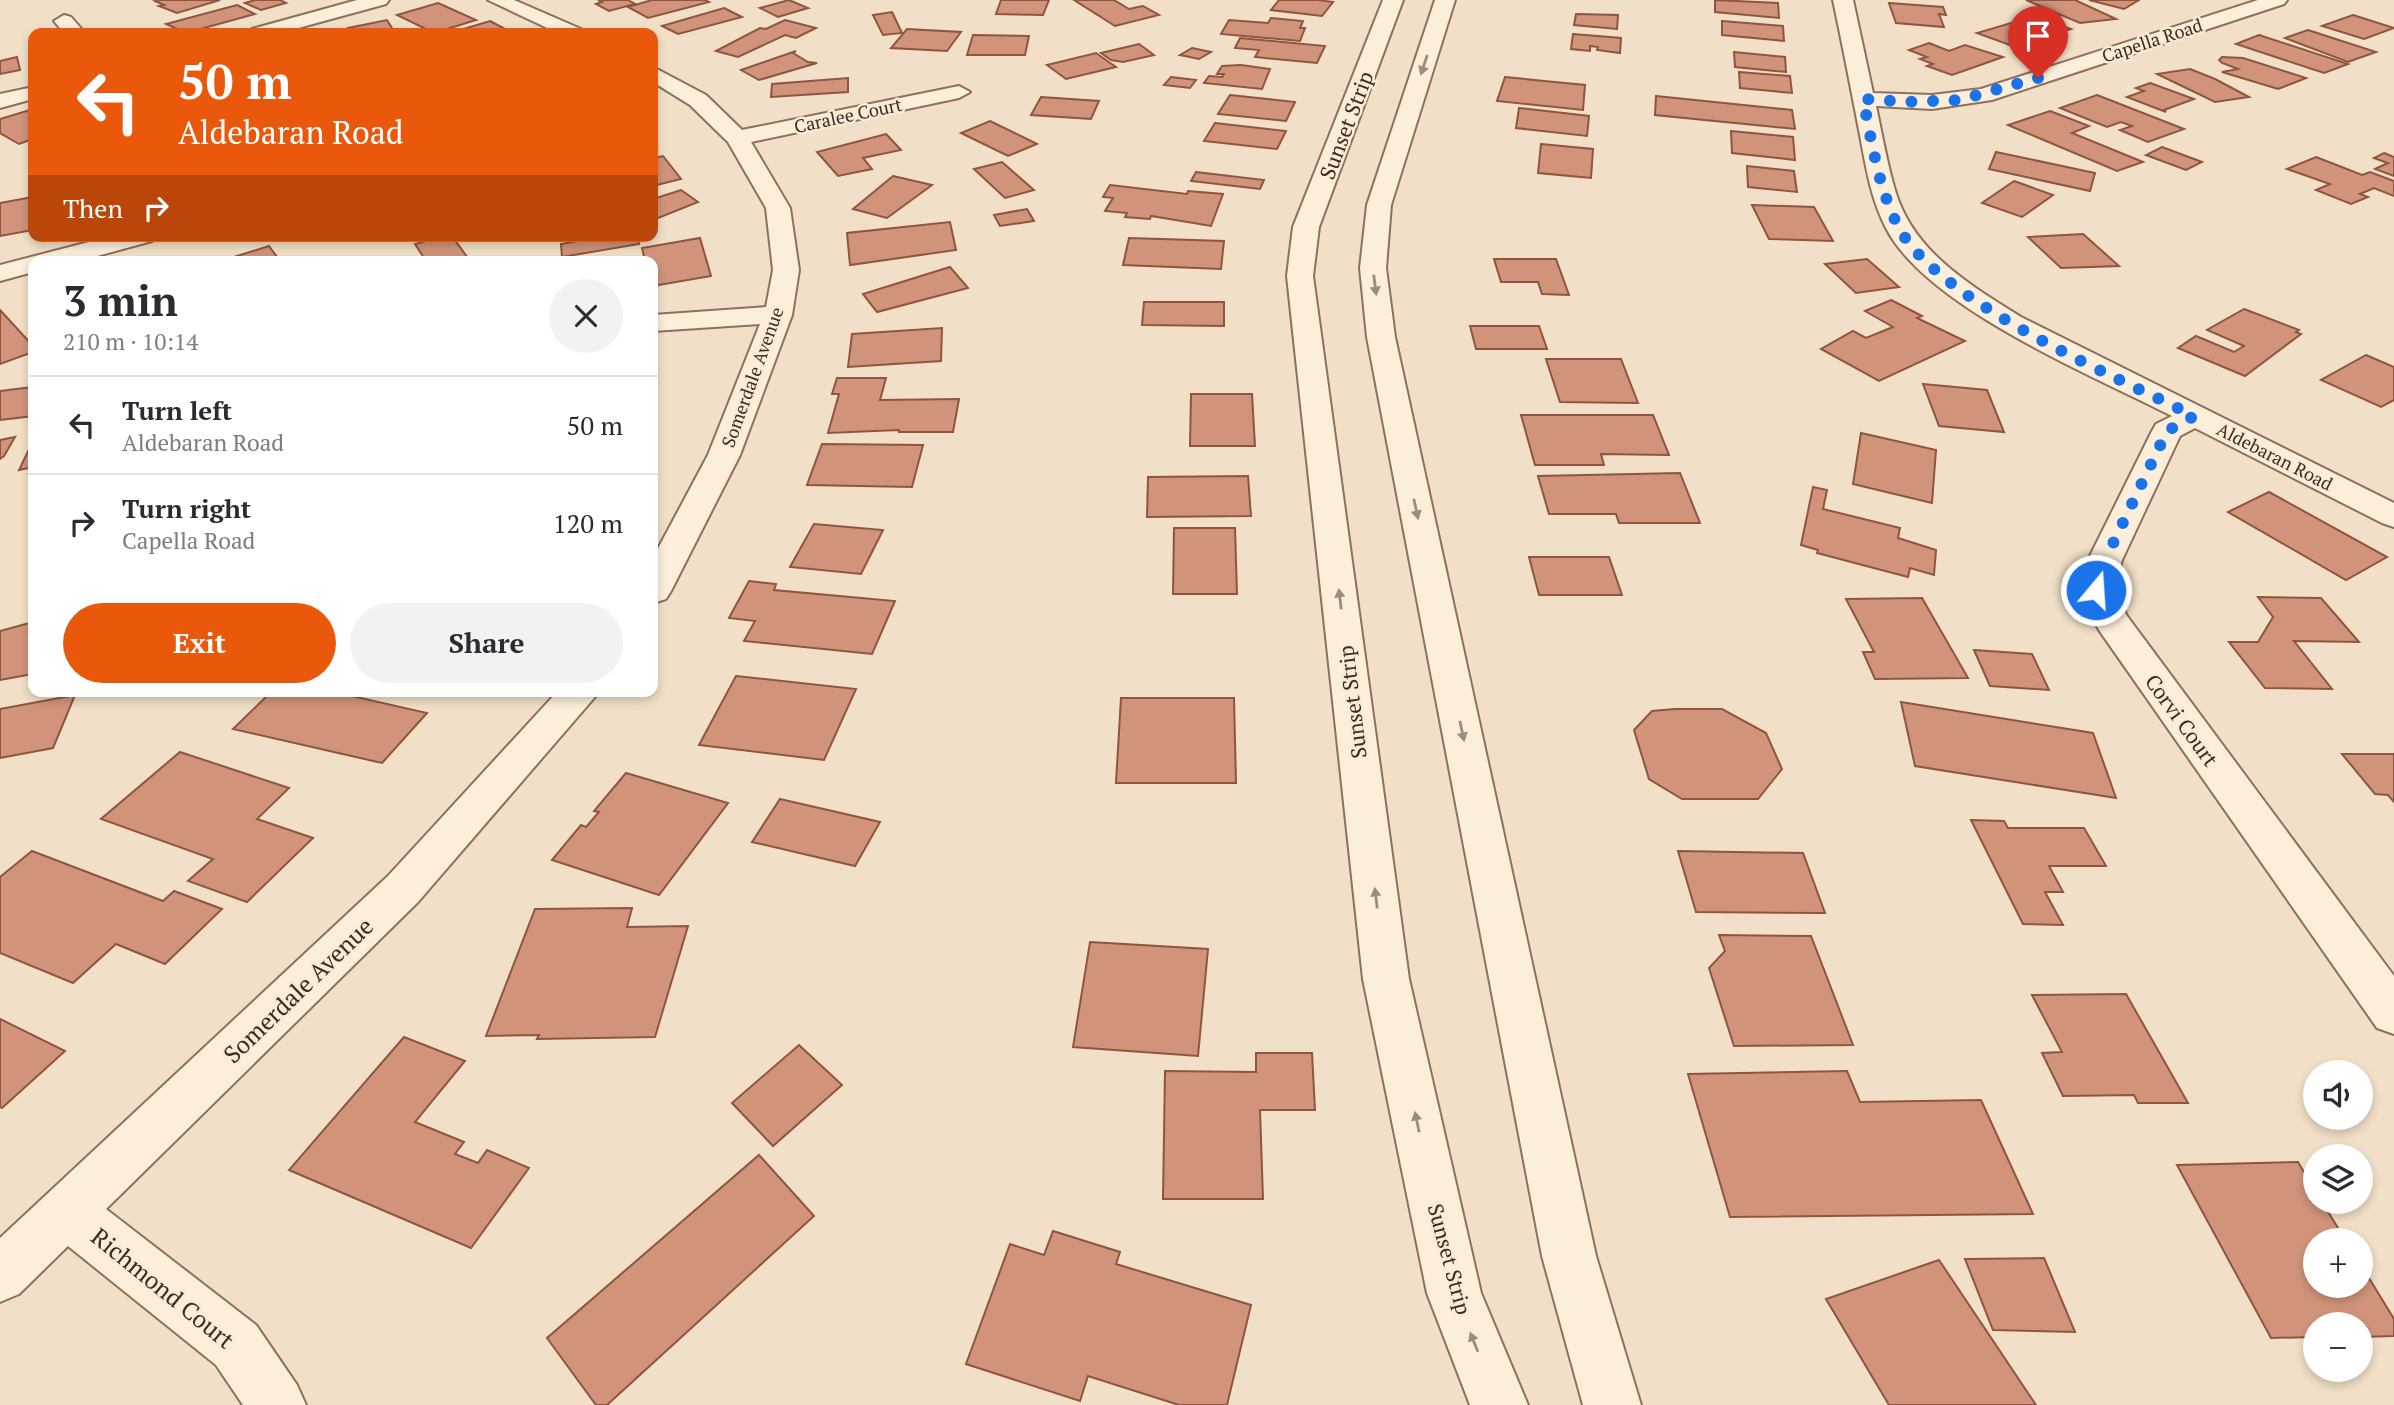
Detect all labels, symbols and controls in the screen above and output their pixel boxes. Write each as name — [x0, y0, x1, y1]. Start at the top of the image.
pin — [2008, 6, 2068, 78]
street label: Capella Road — [2099, 12, 2205, 68]
icon: arrive — [2019, 17, 2057, 55]
text: 50 m — [178, 48, 292, 113]
one-way arrow — [1418, 55, 1429, 76]
icon: left — [63, 56, 154, 147]
street label: Sunset Strip — [1313, 67, 1379, 183]
street label: Caralee Court — [792, 92, 904, 138]
text: Aldebaran Road — [178, 111, 404, 153]
icon: right — [137, 189, 175, 227]
text: Then — [63, 191, 123, 225]
text: 3 min — [63, 272, 178, 328]
one-way arrow — [1369, 274, 1380, 296]
button: close — [549, 279, 623, 353]
street label: Somerdale Avenue — [715, 304, 789, 450]
text: 210 m · 10:14 — [63, 326, 198, 357]
text: Turn left — [122, 393, 232, 427]
icon: left — [63, 406, 101, 444]
text: 50 m — [567, 408, 623, 442]
street label: Aldebaran Road — [2213, 417, 2337, 495]
text: Aldebaran Road — [122, 427, 284, 458]
text: Turn right — [122, 491, 251, 525]
one-way arrow — [1411, 498, 1422, 520]
icon: right — [63, 504, 101, 542]
text: 120 m — [553, 506, 623, 540]
text: Capella Road — [122, 525, 255, 556]
position arrow — [2059, 553, 2133, 627]
one-way arrow — [1334, 588, 1345, 610]
button: Exit — [63, 603, 336, 683]
button: Share — [350, 603, 623, 683]
street label: Sunset Strip — [1331, 644, 1373, 760]
street label: Corvi Court — [2139, 668, 2225, 772]
one-way arrow — [1456, 720, 1467, 742]
one-way arrow — [1371, 887, 1382, 909]
street label: Somerdale Avenue — [216, 910, 380, 1070]
map controls — [2303, 1060, 2373, 1382]
button: sound — [2303, 1060, 2373, 1130]
one-way arrow — [1412, 1111, 1423, 1133]
button: layers — [2303, 1144, 2373, 1214]
street label: Sunset Strip — [1422, 1200, 1478, 1318]
street label: Richmond Court — [85, 1220, 241, 1356]
button: + — [2303, 1228, 2373, 1298]
button: − — [2303, 1312, 2373, 1382]
one-way arrow — [1468, 1331, 1479, 1352]

